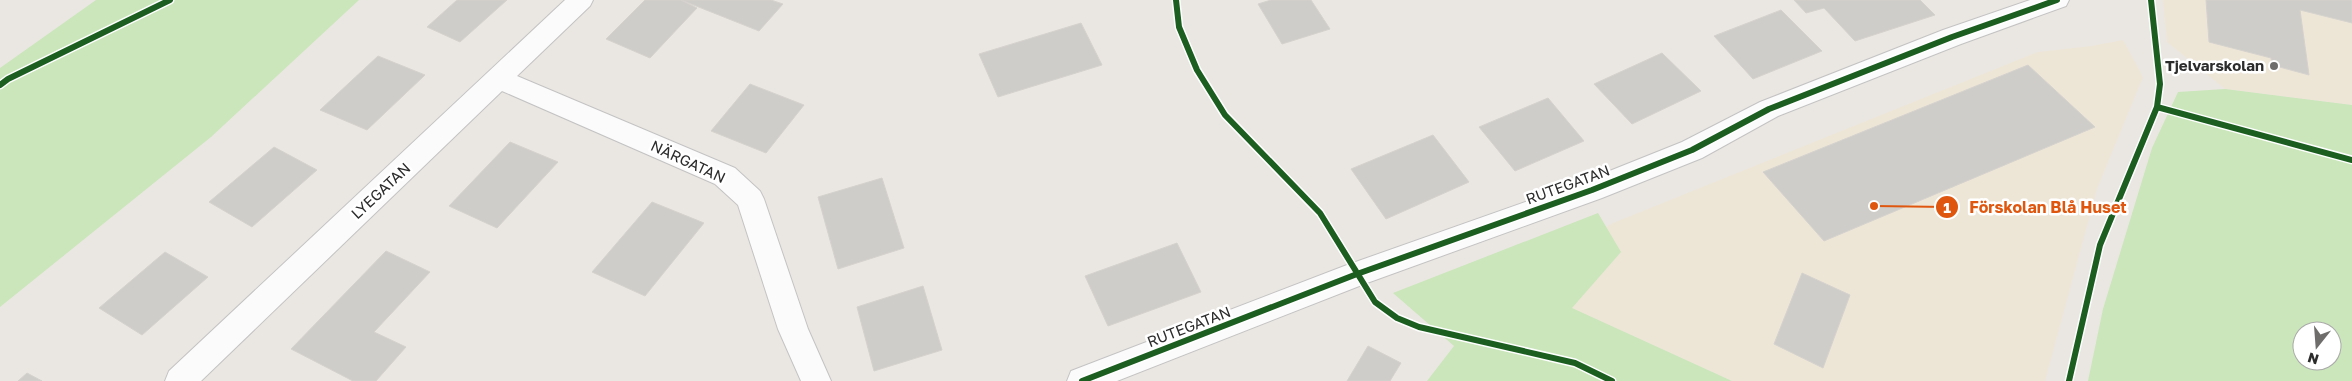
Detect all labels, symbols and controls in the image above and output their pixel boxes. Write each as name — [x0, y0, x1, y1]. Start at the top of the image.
place label: Tjelvarskolan — [2165, 56, 2264, 74]
marker: Tjelvarskolan — [2268, 60, 2280, 72]
street label: NÄRGATAN — [648, 136, 729, 186]
street label: LYEGATAN — [347, 158, 414, 222]
street label: RUTEGATAN — [1523, 161, 1612, 208]
callout: Förskolan Blå Huset — [1934, 192, 2137, 223]
text: Förskolan Blå Huset — [1969, 197, 2127, 217]
text: 1 — [1943, 198, 1951, 216]
street label: RUTEGATAN — [1144, 302, 1233, 350]
north arrow — [2292, 321, 2342, 371]
text: N — [2305, 349, 2321, 369]

